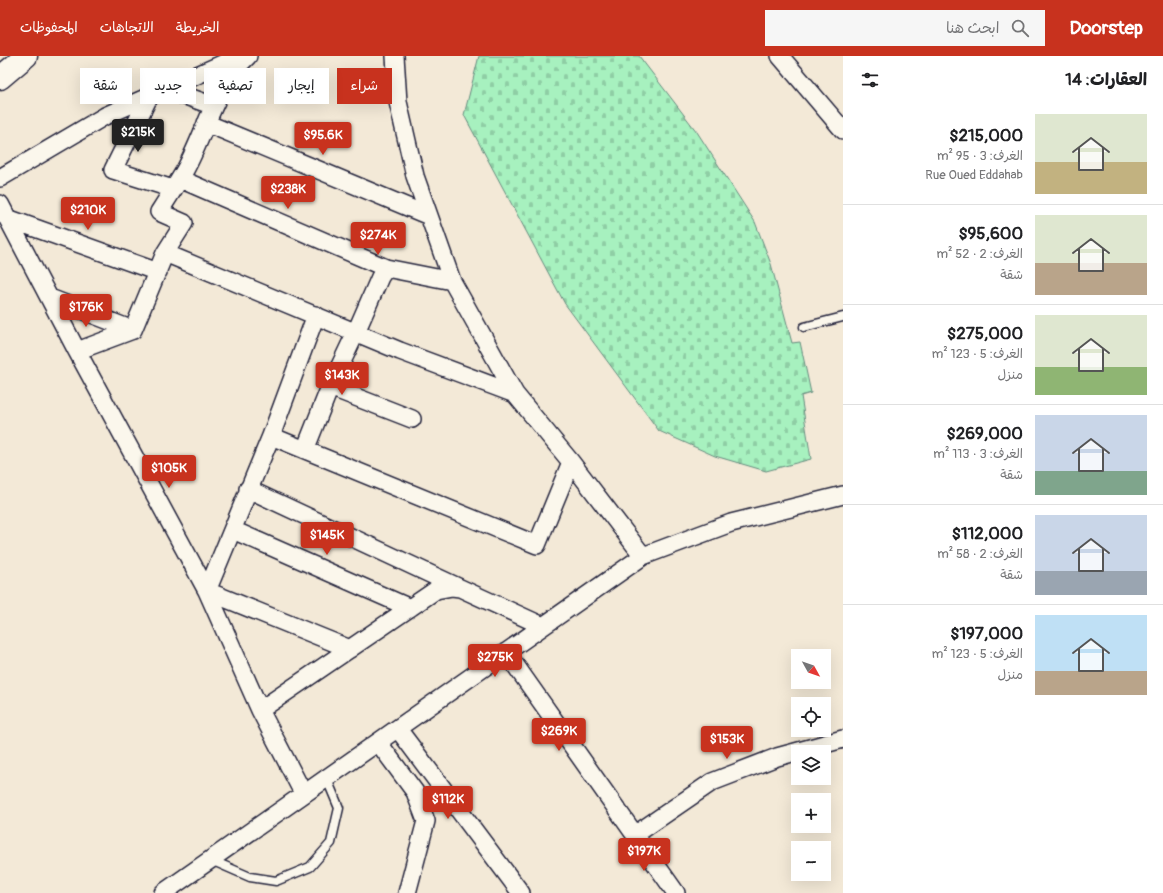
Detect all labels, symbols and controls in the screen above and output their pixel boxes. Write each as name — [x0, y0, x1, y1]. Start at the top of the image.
search box — [765, 10, 1045, 46]
text: Doorstep — [1069, 16, 1143, 40]
icon: search — [1009, 17, 1031, 39]
text: المحفوظات — [20, 19, 78, 36]
text: الاتجاهات — [100, 19, 154, 36]
text: الخريطة — [176, 19, 219, 36]
text: ابحث هنا — [946, 19, 999, 38]
chip: شقة — [80, 68, 132, 104]
chip: جديد — [140, 68, 196, 104]
chip: تصفية — [204, 68, 266, 104]
chip: إيجار — [274, 68, 329, 104]
chip: شراء — [337, 68, 392, 104]
icon: filters — [859, 69, 881, 91]
text: العقارات: 14 — [1065, 69, 1147, 90]
pin: $215K — [110, 119, 166, 153]
pin: $95.6K — [290, 122, 356, 156]
text: $215K — [121, 124, 155, 140]
text: $215,000 — [949, 125, 1023, 146]
text: $95.6K — [303, 127, 343, 143]
icon: home — [1067, 130, 1115, 178]
text: الغرف: 3 · 95 m² — [937, 148, 1023, 164]
text: Rue Oued Eddahab — [925, 167, 1023, 183]
pin: $238K — [260, 176, 316, 210]
text: $238K — [270, 181, 306, 197]
pin: $210K — [60, 197, 116, 231]
text: $210K — [70, 202, 106, 218]
pin: $274K — [350, 222, 406, 256]
text: $95,600 — [958, 223, 1023, 244]
text: $274K — [360, 227, 396, 243]
icon: home — [1067, 231, 1115, 279]
text: الغرف: 2 · 52 m² — [936, 246, 1023, 262]
text: شقة — [1000, 267, 1023, 283]
pin: $176K — [58, 294, 114, 328]
text: $176K — [69, 299, 103, 315]
text: $275,000 — [947, 323, 1023, 344]
icon: home — [1067, 331, 1115, 379]
text: الغرف: 5 · 123 m² — [932, 346, 1023, 362]
pin: $143K — [314, 362, 370, 396]
text: $143K — [325, 367, 359, 383]
text: منزل — [997, 367, 1023, 383]
text: $269,000 — [946, 423, 1023, 444]
icon: home — [1067, 431, 1115, 479]
text: الغرف: 3 · 113 m² — [933, 446, 1023, 462]
pin: $105K — [141, 455, 197, 489]
text: $105K — [151, 460, 187, 476]
text: شقة — [1000, 467, 1023, 483]
pin: $145K — [299, 522, 355, 556]
text: $112,000 — [952, 523, 1023, 544]
text: $145K — [310, 527, 344, 543]
icon: home — [1067, 531, 1115, 579]
text: الغرف: 2 · 58 m² — [937, 546, 1023, 562]
text: شقة — [1000, 567, 1023, 583]
text: $197,000 — [950, 623, 1023, 644]
icon: home — [1067, 631, 1115, 679]
pin: $275K — [467, 644, 523, 678]
text: الغرف: 5 · 123 m² — [932, 646, 1023, 662]
text: $275K — [477, 649, 513, 665]
north arrow — [791, 649, 831, 689]
map controls — [791, 649, 831, 881]
text: منزل — [997, 667, 1023, 683]
button: locate — [791, 697, 831, 737]
pin: $269K — [531, 718, 587, 752]
text: $269K — [541, 723, 577, 739]
pin: $153K — [699, 726, 755, 760]
text: $153K — [710, 731, 744, 747]
button: layers — [791, 745, 831, 785]
pin: $112K — [420, 786, 476, 820]
text: $112K — [432, 791, 464, 807]
button: + — [791, 793, 831, 833]
pin: $197K — [616, 838, 672, 872]
button: − — [791, 841, 831, 881]
text: $197K — [627, 843, 661, 859]

